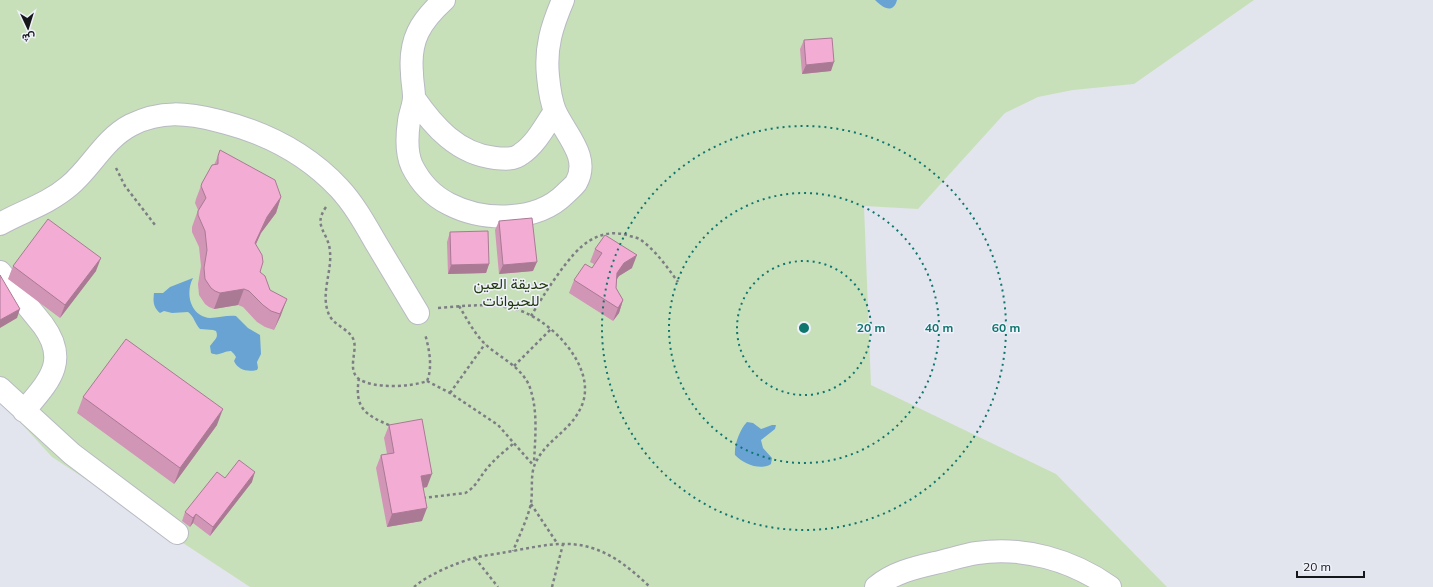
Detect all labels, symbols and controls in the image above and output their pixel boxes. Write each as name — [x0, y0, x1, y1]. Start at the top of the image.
north arrow — [8, 8, 48, 48]
text: ش — [22, 31, 36, 45]
park label: حديقة العين للحيوانات — [473, 274, 549, 310]
text: 20 m — [857, 320, 885, 335]
text: 40 m — [925, 320, 953, 335]
text: 60 m — [992, 320, 1020, 335]
centre of rings — [797, 321, 811, 335]
scale bar — [1297, 553, 1364, 579]
text: 20 m — [1303, 559, 1331, 574]

